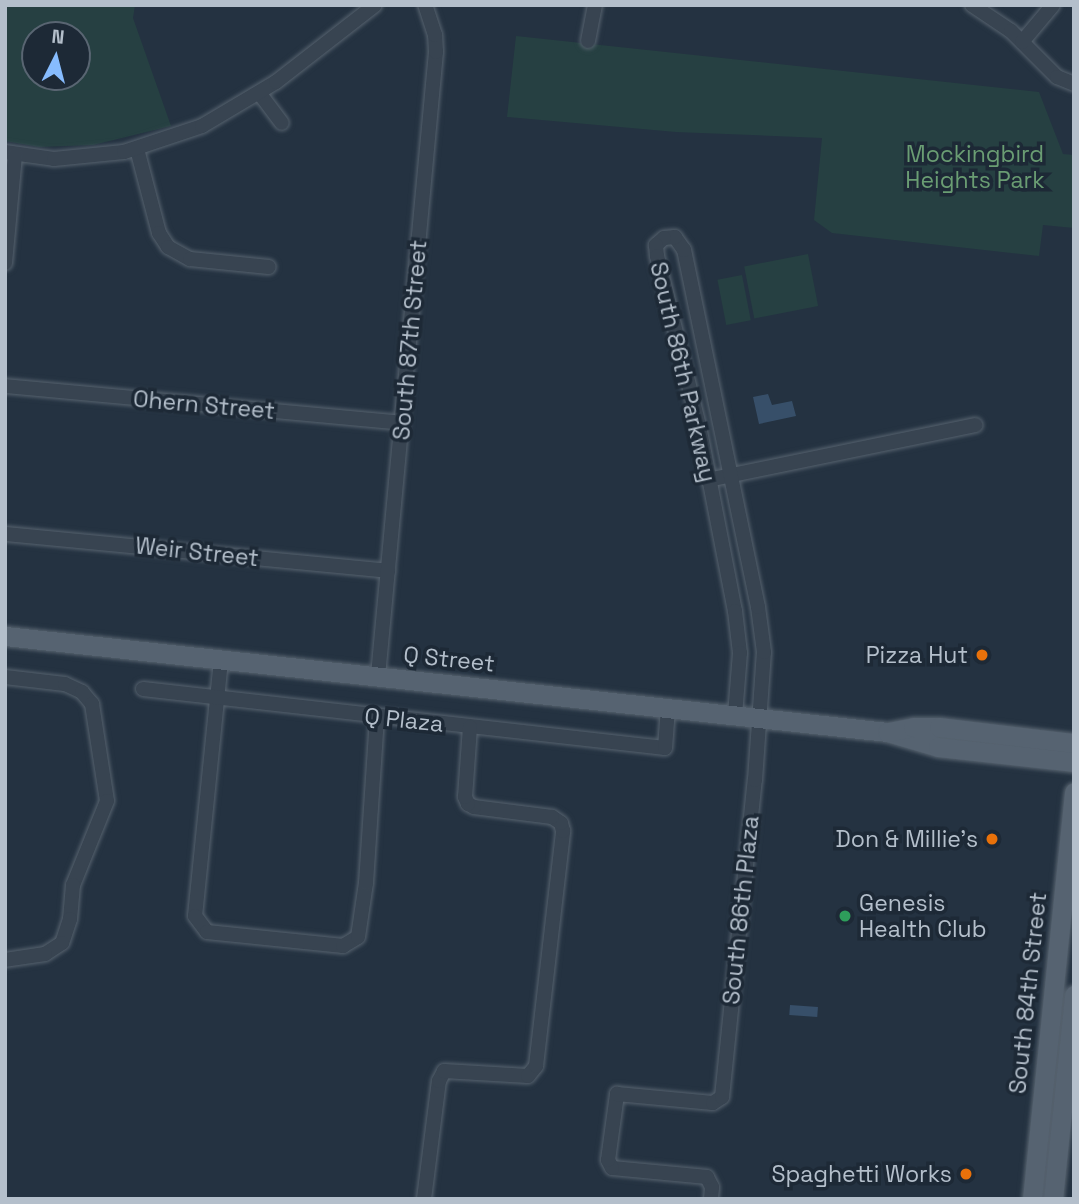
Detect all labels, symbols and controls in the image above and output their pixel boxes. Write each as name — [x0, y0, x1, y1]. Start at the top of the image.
north arrow — [21, 21, 91, 91]
text: N — [50, 24, 66, 50]
park label: Mockingbird Heights Park — [905, 140, 1045, 194]
street label: South 87th Street — [387, 239, 433, 441]
street label: South 86th Parkway — [644, 259, 722, 485]
street label: Ohern Street — [132, 385, 276, 425]
street label: Weir Street — [134, 532, 260, 572]
street label: Q Street — [402, 640, 496, 678]
place label: Pizza Hut — [866, 641, 968, 669]
marker: Pizza Hut — [974, 647, 990, 663]
street label: Q Plaza — [363, 702, 445, 738]
street label: South 86th Plaza — [717, 814, 765, 1006]
place label: Don & Millie's — [836, 825, 978, 853]
marker: Don & Millie's — [984, 831, 1000, 847]
place label: Genesis Health Club — [859, 889, 986, 943]
street label: South 84th Street — [1004, 891, 1052, 1095]
marker: Genesis Health Club — [837, 908, 853, 924]
place label: Spaghetti Works — [771, 1160, 952, 1188]
marker: Spaghetti Works — [958, 1166, 974, 1182]

